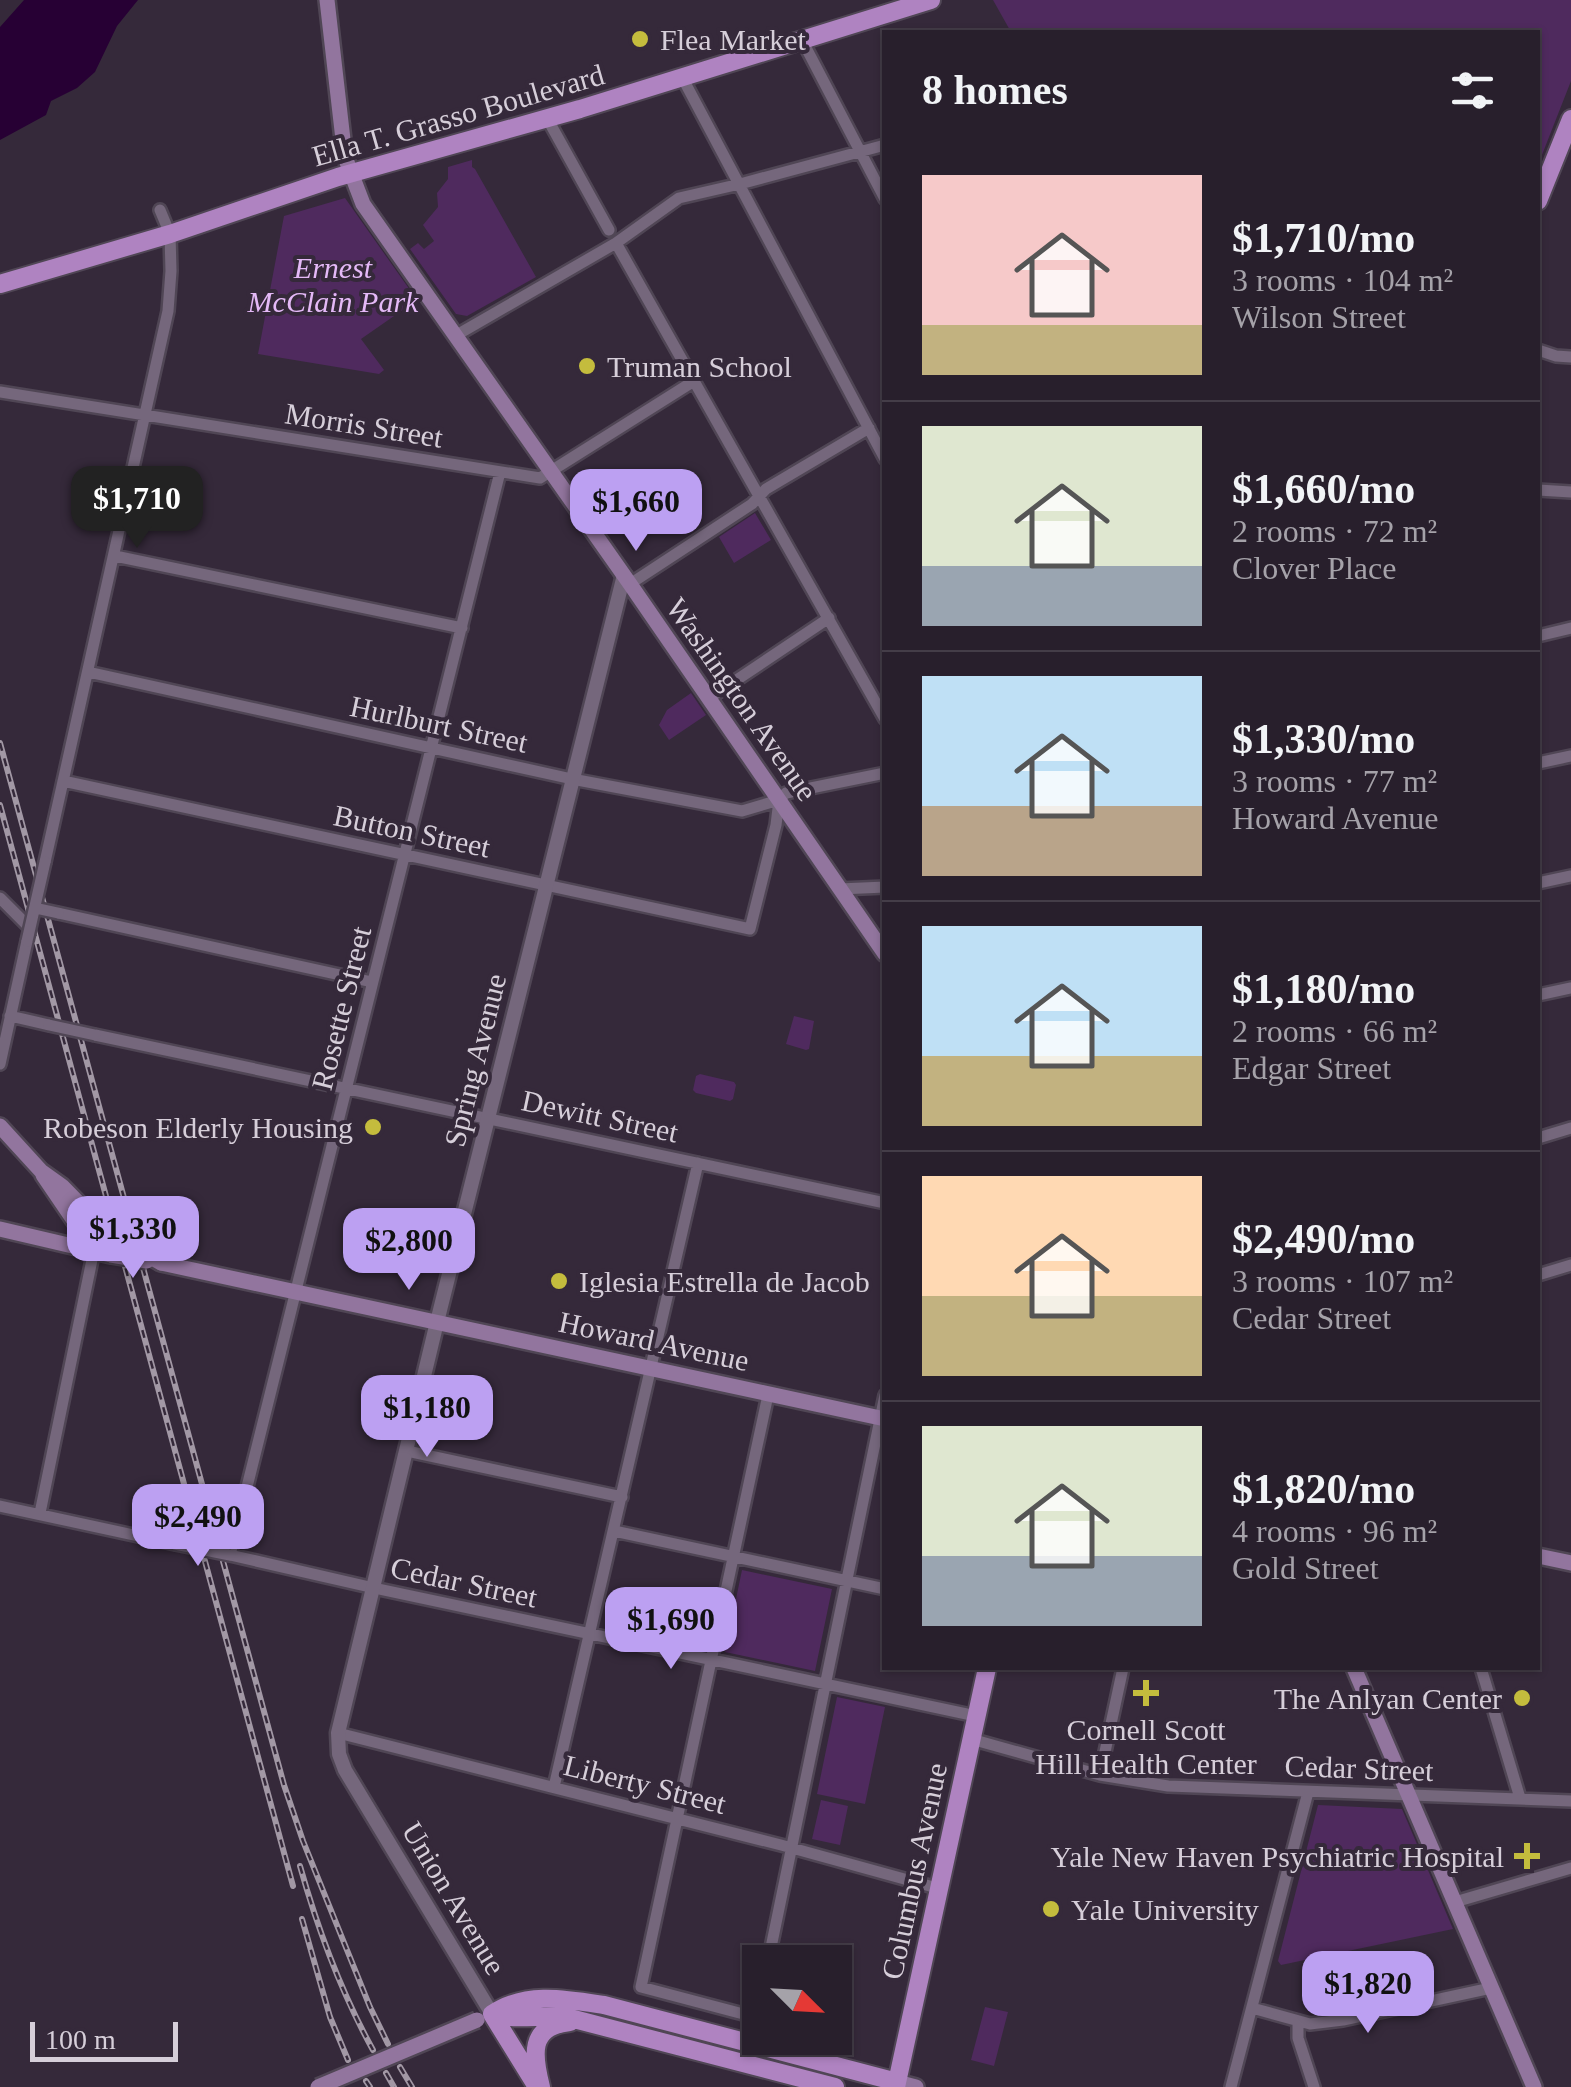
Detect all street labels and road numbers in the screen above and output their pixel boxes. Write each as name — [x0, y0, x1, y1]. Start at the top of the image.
street label: Ella T. Grasso Boulevard — [308, 57, 608, 173]
street label: Morris Street — [283, 396, 446, 454]
street label: Washington Avenue — [660, 591, 824, 807]
street label: Hurlburt Street — [347, 689, 531, 759]
street label: Button Street — [331, 798, 494, 864]
street label: Rosette Street — [305, 922, 377, 1093]
street label: Spring Avenue — [438, 970, 512, 1150]
street label: Dewitt Street — [519, 1083, 682, 1149]
street label: Howard Avenue — [556, 1305, 752, 1377]
street label: Cedar Street — [388, 1550, 541, 1614]
street label: Liberty Street — [561, 1748, 730, 1820]
street label: Cedar Street — [1284, 1749, 1435, 1787]
street label: Columbus Avenue — [875, 1760, 953, 1982]
street label: Union Avenue — [396, 1816, 512, 1980]

